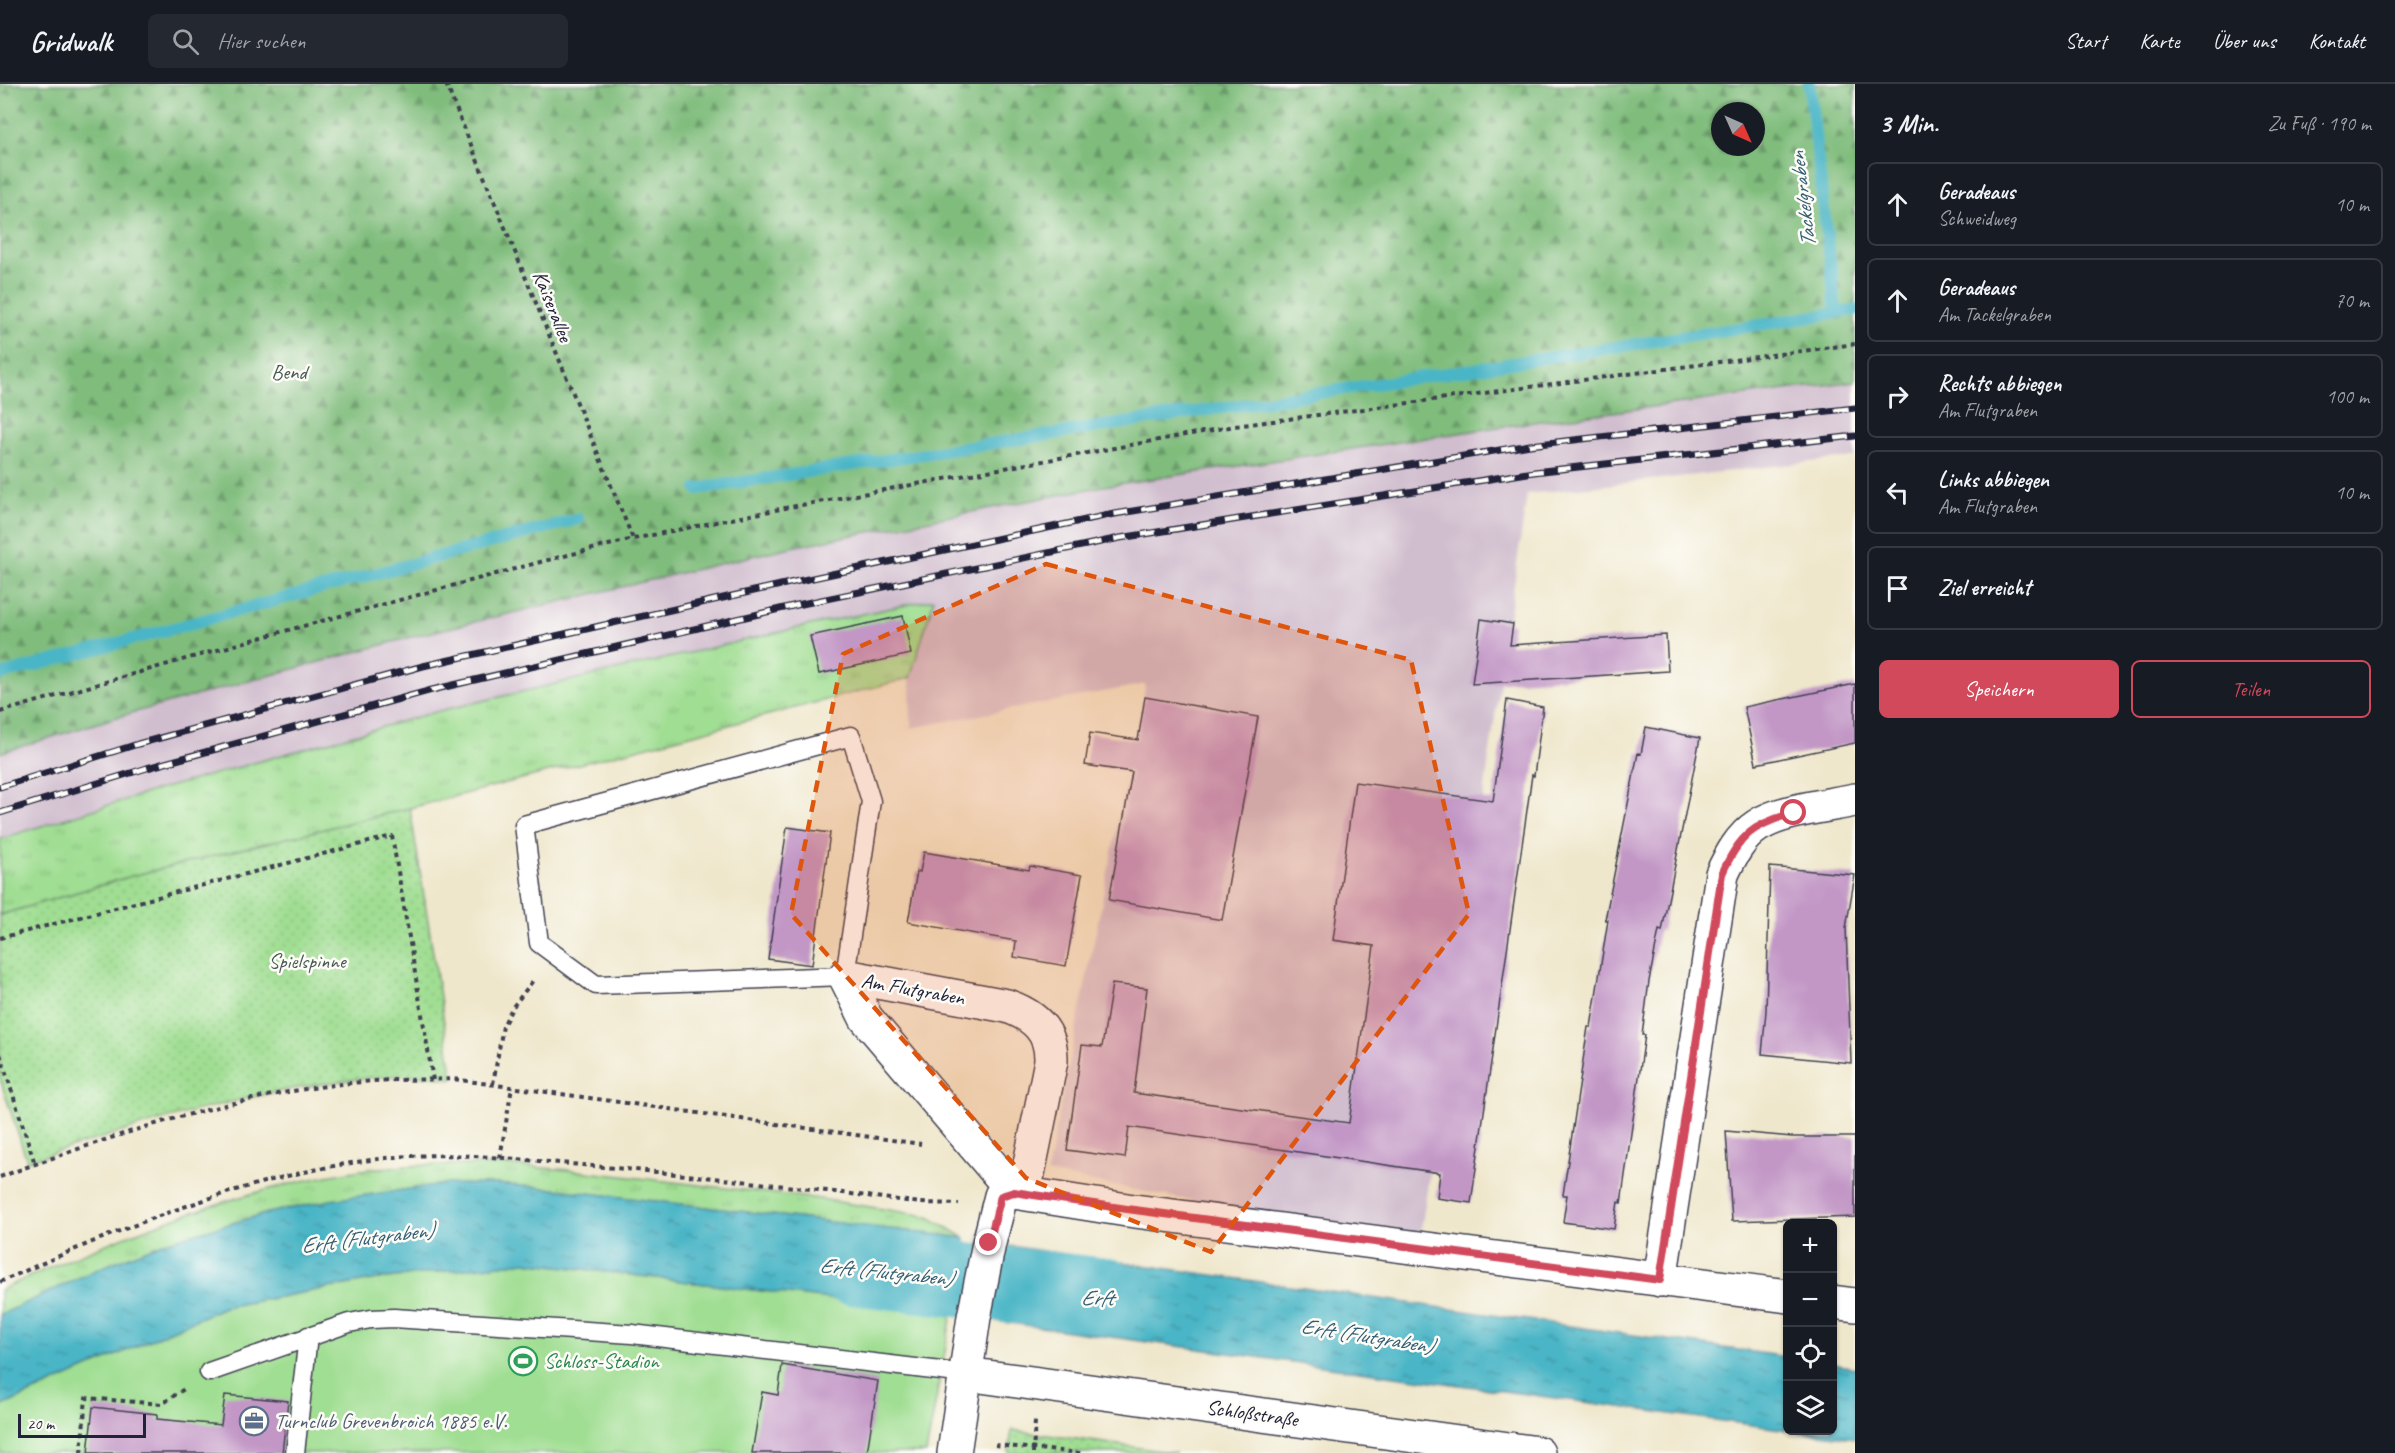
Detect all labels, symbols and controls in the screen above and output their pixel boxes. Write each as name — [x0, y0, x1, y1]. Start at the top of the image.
search box — [148, 14, 568, 68]
text: Gridwalk — [30, 24, 112, 59]
icon: search — [169, 25, 202, 58]
text: Hier suchen — [217, 27, 305, 55]
text: Start — [2065, 28, 2106, 54]
text: Karte — [2139, 28, 2180, 54]
text: Über uns — [2213, 28, 2276, 54]
text: Kontakt — [2309, 28, 2365, 54]
north arrow — [1711, 102, 1765, 156]
text: 3 Min. — [1879, 107, 1938, 140]
text: Zu Fuß · 190 m — [2268, 111, 2371, 136]
water label: Tackelgraben — [1783, 149, 1823, 249]
text: Geradeaus — [1938, 178, 2015, 206]
icon: ahead — [1881, 188, 1914, 221]
text: 10 m — [2335, 192, 2369, 217]
text: Schweidweg — [1938, 206, 2016, 231]
street label: Kaiserallee — [527, 267, 579, 346]
text: Geradeaus — [1938, 274, 2015, 302]
icon: ahead — [1881, 284, 1914, 317]
text: 70 m — [2335, 288, 2369, 313]
text: Am Tackelgraben — [1938, 302, 2051, 327]
park label: Bend — [271, 359, 310, 385]
text: Rechts abbiegen — [1938, 370, 2061, 398]
icon: right — [1881, 380, 1914, 413]
text: 100 m — [2326, 384, 2369, 409]
text: Am Flutgraben — [1938, 398, 2037, 423]
text: Links abbiegen — [1938, 466, 2049, 494]
icon: left — [1881, 476, 1914, 509]
text: 10 m — [2335, 480, 2369, 505]
text: Am Flutgraben — [1938, 494, 2037, 519]
icon: arrive — [1881, 572, 1914, 605]
text: Ziel erreicht — [1938, 574, 2031, 602]
button: Speichern — [1879, 660, 2119, 718]
button: Teilen — [2131, 660, 2371, 718]
route start — [1780, 799, 1806, 825]
park label: Spielspinne — [268, 948, 348, 974]
street label: Am Flutgraben — [860, 967, 967, 1011]
water label: Erft (Flutgraben) — [299, 1215, 440, 1260]
map controls — [1783, 1219, 1837, 1435]
button: + — [1783, 1219, 1837, 1273]
route end — [975, 1229, 1001, 1255]
water label: Erft (Flutgraben) — [818, 1251, 958, 1293]
button: − — [1783, 1273, 1837, 1327]
water label: Erft — [1081, 1284, 1117, 1312]
water label: Erft (Flutgraben) — [1299, 1312, 1439, 1361]
button: locate — [1783, 1327, 1837, 1381]
sports icon: Schloss-Stadion — [507, 1345, 539, 1377]
place label: Schloss-Stadion — [544, 1348, 660, 1374]
button: layers — [1783, 1381, 1837, 1435]
street label: Schloßstraße — [1205, 1394, 1302, 1433]
office icon: Turnclub Grevenbroich 1885 e.V. — [238, 1405, 270, 1437]
place label: Turnclub Grevenbroich 1885 e.V. — [275, 1408, 508, 1434]
scale bar — [18, 1411, 146, 1438]
text: 20 m — [27, 1414, 54, 1434]

